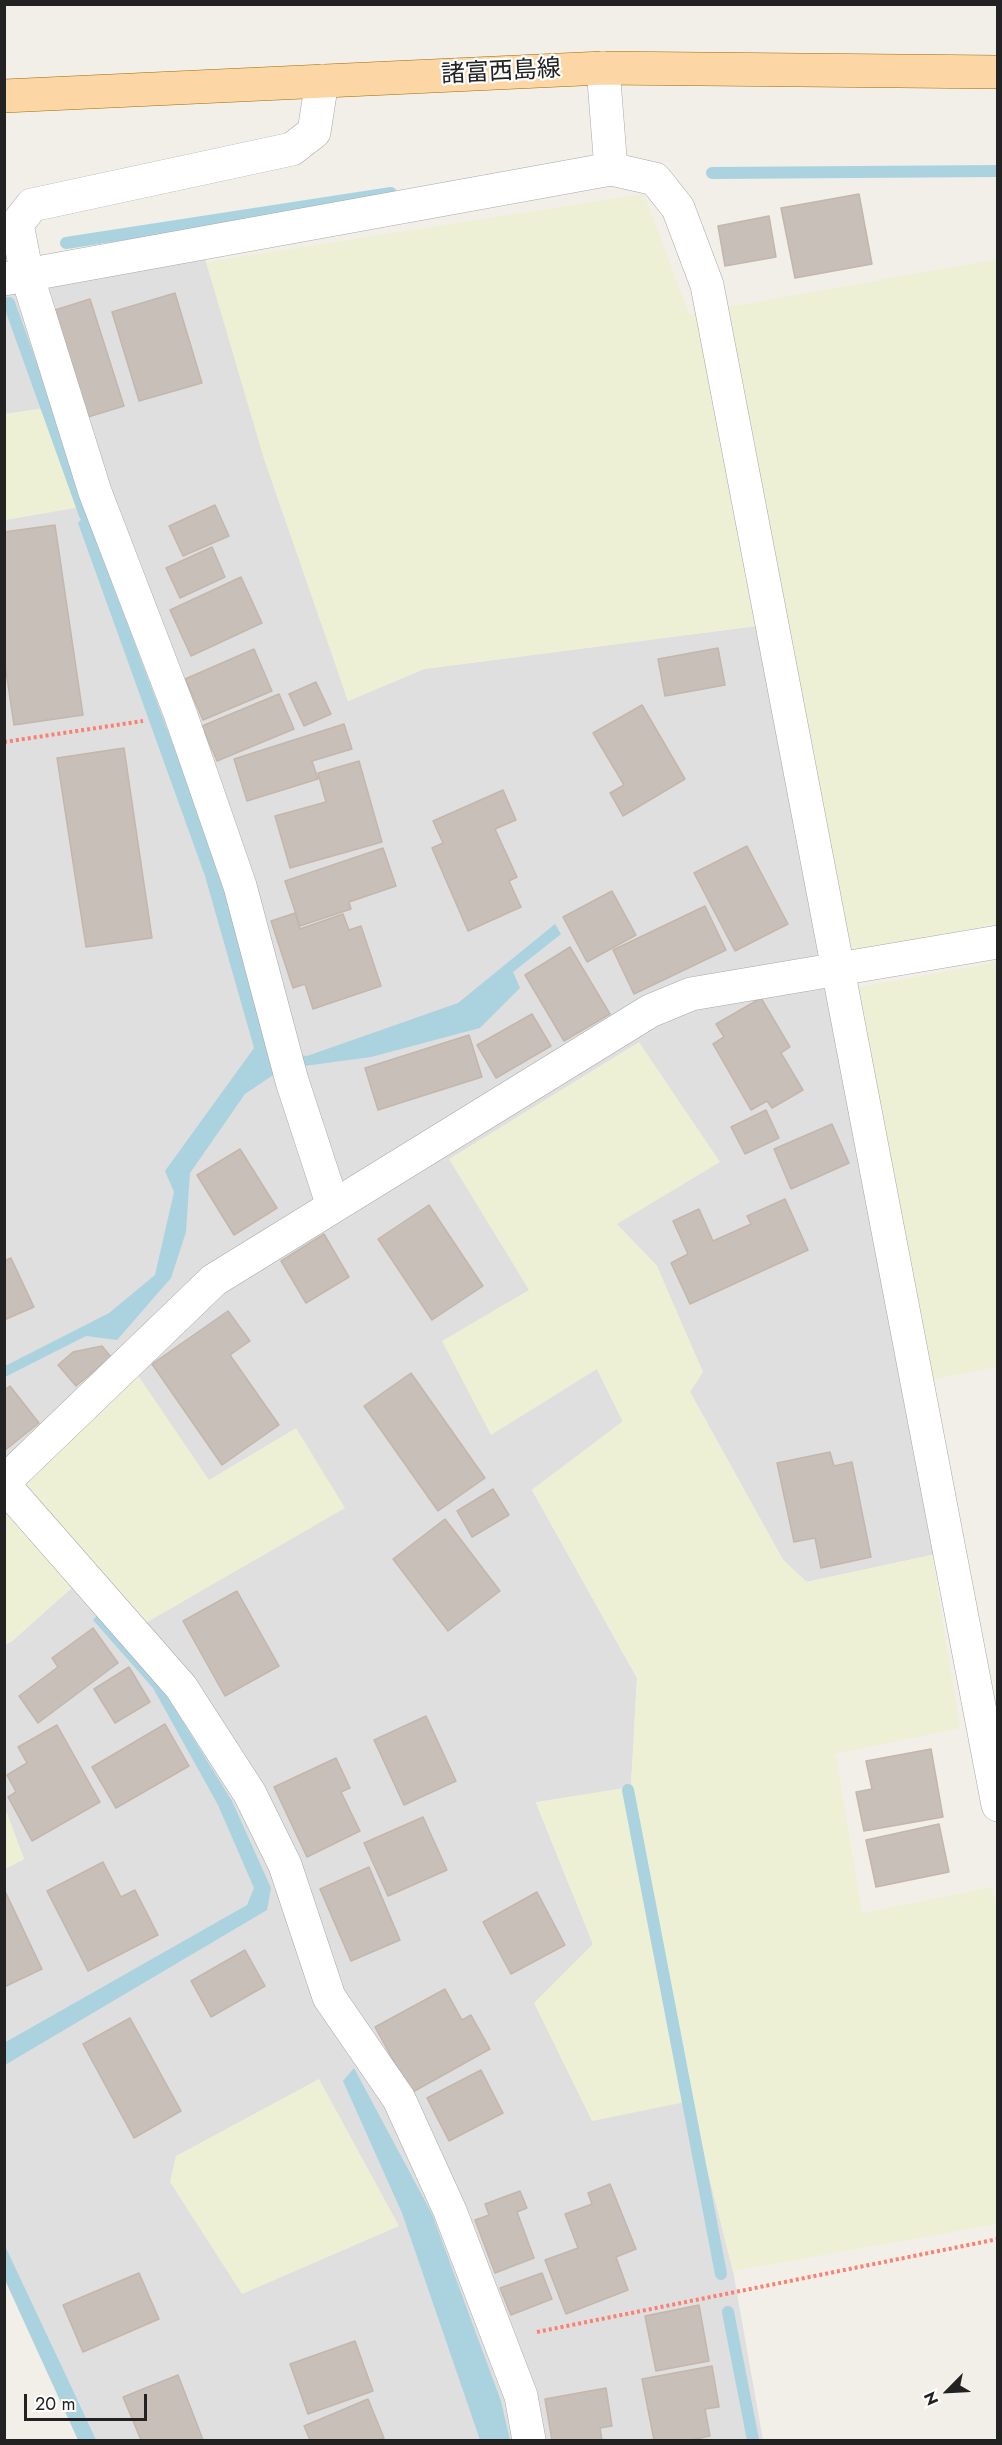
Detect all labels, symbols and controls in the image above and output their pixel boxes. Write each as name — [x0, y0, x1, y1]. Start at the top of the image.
street label: 諸富西島線 — [440, 55, 562, 91]
north arrow — [918, 2361, 978, 2421]
scale bar — [27, 2382, 150, 2420]
text: N — [918, 2388, 944, 2409]
text: 20 m — [35, 2391, 75, 2417]

